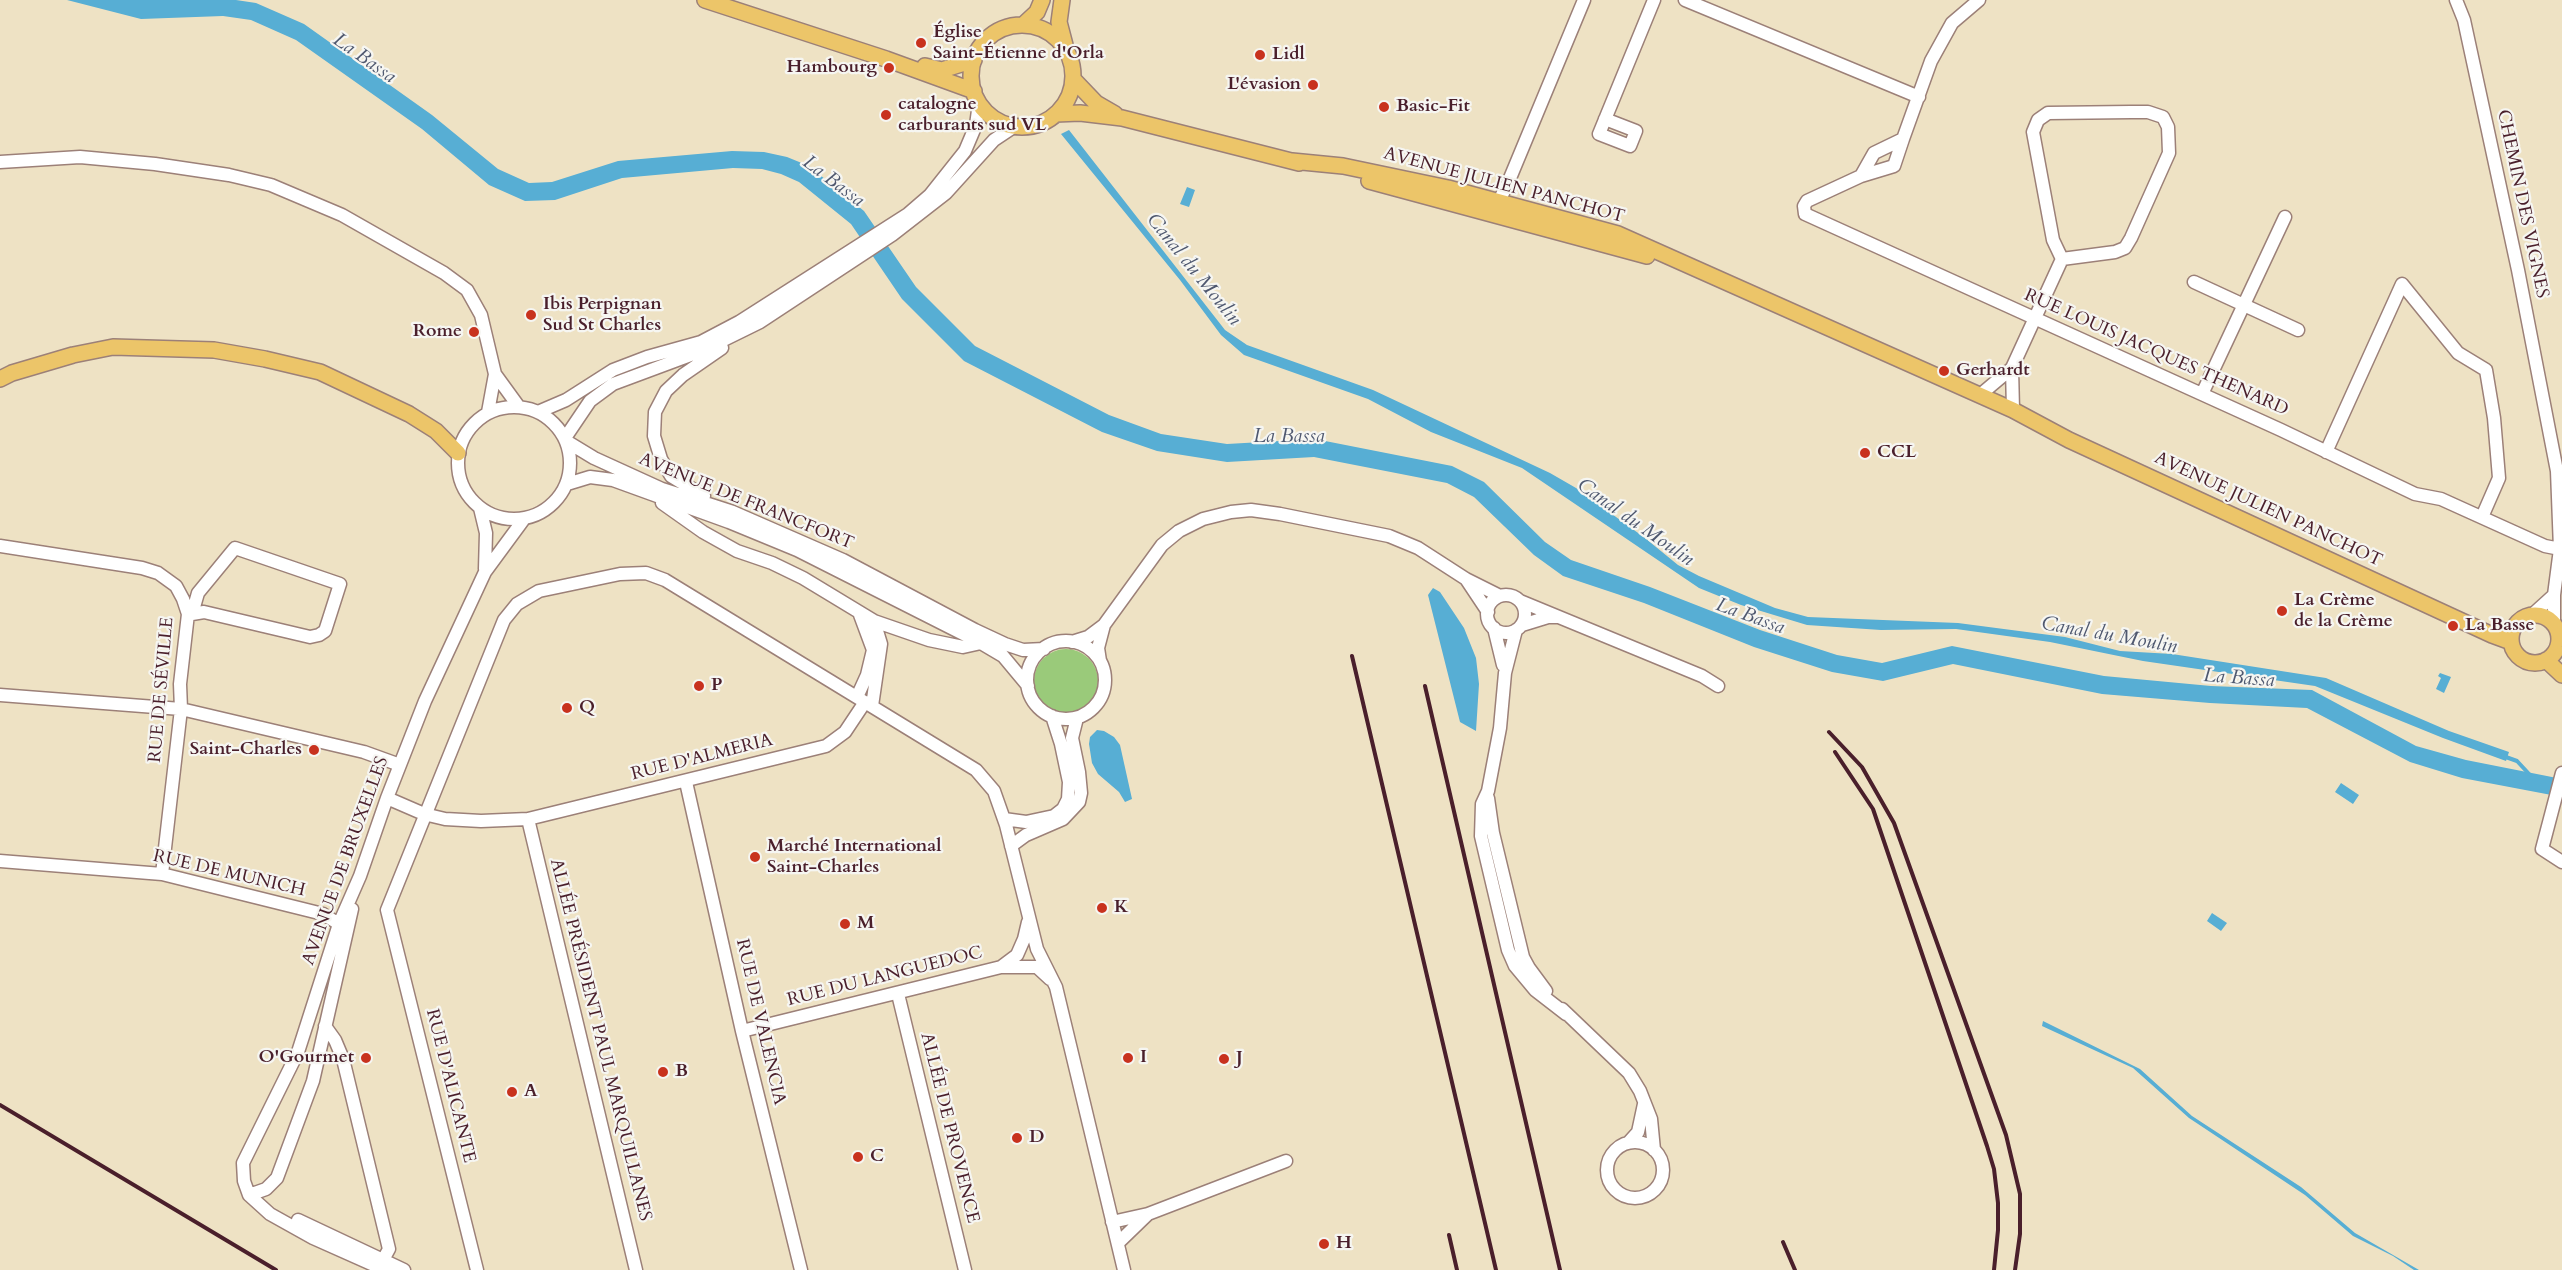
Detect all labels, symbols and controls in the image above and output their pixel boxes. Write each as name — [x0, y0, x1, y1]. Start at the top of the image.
place label: Église Saint-Étienne d'Orla — [933, 22, 1104, 64]
water label: La Bassa — [328, 29, 400, 89]
marker: Église Saint-Étienne d'Orla — [914, 36, 928, 50]
place label: Lidl — [1272, 44, 1305, 66]
marker: Lidl — [1253, 48, 1267, 62]
place label: Hambourg — [787, 57, 877, 79]
marker: Hambourg — [882, 61, 896, 75]
place label: L'évasion — [1227, 74, 1301, 96]
marker: L'évasion — [1306, 78, 1320, 92]
place label: catalogne carburants sud VL — [898, 94, 1046, 136]
place label: Basic-Fit — [1396, 96, 1470, 118]
marker: Basic-Fit — [1377, 100, 1391, 114]
marker: catalogne carburants sud VL — [879, 108, 893, 122]
street label: CHEMIN DES VIGNES — [2491, 108, 2553, 300]
street label: AVENUE JULIEN PANCHOT — [1381, 143, 1627, 229]
water label: La Bassa — [797, 151, 869, 213]
water label: Canal du Moulin — [1141, 209, 1245, 331]
street label: RUE LOUIS JACQUES THENARD — [2021, 285, 2291, 421]
place label: Ibis Perpignan Sud St Charles — [543, 294, 662, 336]
marker: Ibis Perpignan Sud St Charles — [524, 308, 538, 322]
place label: Rome — [413, 321, 462, 343]
marker: Rome — [467, 325, 481, 339]
place label: Gerhardt — [1956, 360, 2030, 382]
marker: Gerhardt — [1937, 364, 1951, 378]
water label: La Bassa — [1253, 425, 1325, 449]
place label: CCL — [1877, 442, 1916, 464]
marker: CCL — [1858, 446, 1872, 460]
street label: AVENUE JULIEN PANCHOT — [2151, 448, 2385, 572]
street label: AVENUE DE FRANCFORT — [635, 449, 857, 555]
water label: Canal du Moulin — [1572, 474, 1698, 572]
place label: La Crème de la Crème — [2294, 590, 2393, 632]
water label: La Bassa — [1712, 594, 1788, 640]
marker: La Crème de la Crème — [2275, 604, 2289, 618]
water label: Canal du Moulin — [2039, 612, 2179, 660]
place label: La Basse — [2465, 615, 2534, 637]
street label: RUE DE SÉVILLE — [145, 616, 179, 764]
marker: La Basse — [2446, 619, 2460, 633]
water label: La Bassa — [2203, 665, 2275, 693]
place label: P — [711, 675, 722, 697]
marker: P — [692, 679, 706, 693]
place label: Q — [579, 697, 595, 719]
marker: Q — [560, 701, 574, 715]
street label: RUE D'ALMERIA — [629, 730, 775, 786]
place label: Saint-Charles — [190, 739, 302, 761]
marker: Saint-Charles — [307, 743, 321, 757]
street label: AVENUE DE BRUXELLES — [298, 754, 394, 968]
place label: Marché International Saint-Charles — [767, 836, 942, 878]
street label: RUE DE MUNICH — [151, 846, 307, 902]
marker: Marché International Saint-Charles — [748, 850, 762, 864]
street label: ALLÉE PRÉSIDENT PAUL MARQUILLANES — [544, 857, 656, 1223]
place label: K — [1114, 897, 1129, 919]
marker: K — [1095, 901, 1109, 915]
place label: M — [857, 913, 874, 935]
marker: M — [838, 917, 852, 931]
street label: RUE DE VALENCIA — [730, 937, 790, 1107]
street label: RUE DU LANGUEDOC — [785, 942, 985, 1012]
street label: RUE D'ALICANTE — [420, 1007, 480, 1165]
street label: ALLÉE DE PROVENCE — [915, 1031, 983, 1225]
place label: O'Gourmet — [258, 1047, 354, 1069]
place label: I — [1140, 1047, 1147, 1069]
place label: J — [1236, 1048, 1243, 1070]
marker: O'Gourmet — [359, 1051, 373, 1065]
marker: I — [1121, 1051, 1135, 1065]
marker: J — [1217, 1052, 1231, 1066]
place label: B — [675, 1061, 688, 1083]
marker: B — [656, 1065, 670, 1079]
place label: A — [524, 1081, 538, 1103]
marker: A — [505, 1085, 519, 1099]
place label: D — [1029, 1127, 1044, 1149]
marker: D — [1010, 1131, 1024, 1145]
place label: C — [870, 1146, 884, 1168]
marker: C — [851, 1150, 865, 1164]
place label: H — [1336, 1233, 1352, 1255]
marker: H — [1317, 1237, 1331, 1251]

